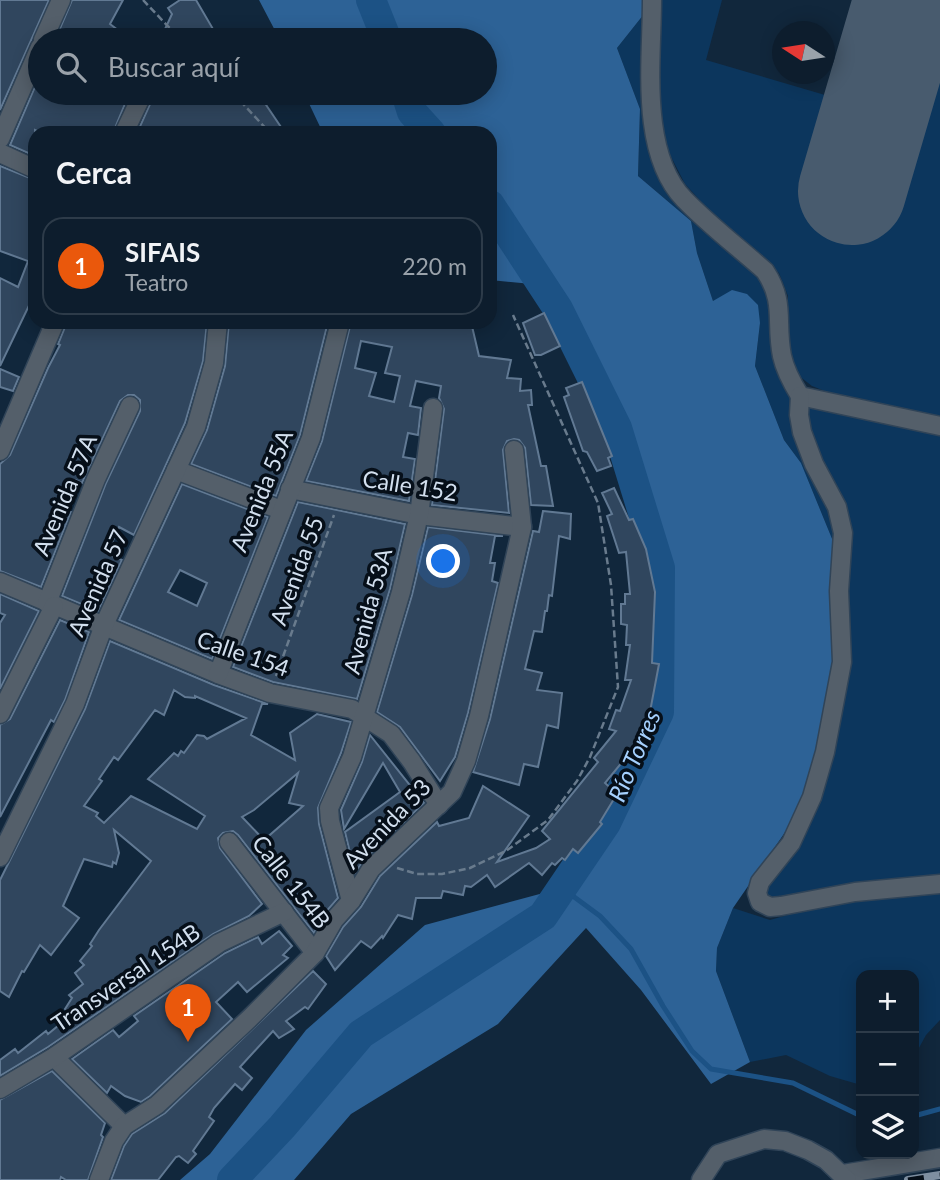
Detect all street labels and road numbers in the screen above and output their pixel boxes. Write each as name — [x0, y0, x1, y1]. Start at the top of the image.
street label: Avenida 55A — [224, 425, 298, 556]
street label: Avenida 57A — [26, 429, 102, 560]
street label: Calle 152 — [361, 464, 460, 506]
street label: Avenida 55 — [263, 513, 329, 629]
street label: Avenida 57 — [61, 525, 133, 640]
street label: Avenida 53A — [337, 544, 397, 677]
street label: Calle 154 — [194, 624, 293, 682]
street label: Avenida 53 — [337, 773, 436, 874]
street label: Calle 154B — [247, 829, 337, 934]
street label: Transversal 154B — [47, 918, 205, 1038]

